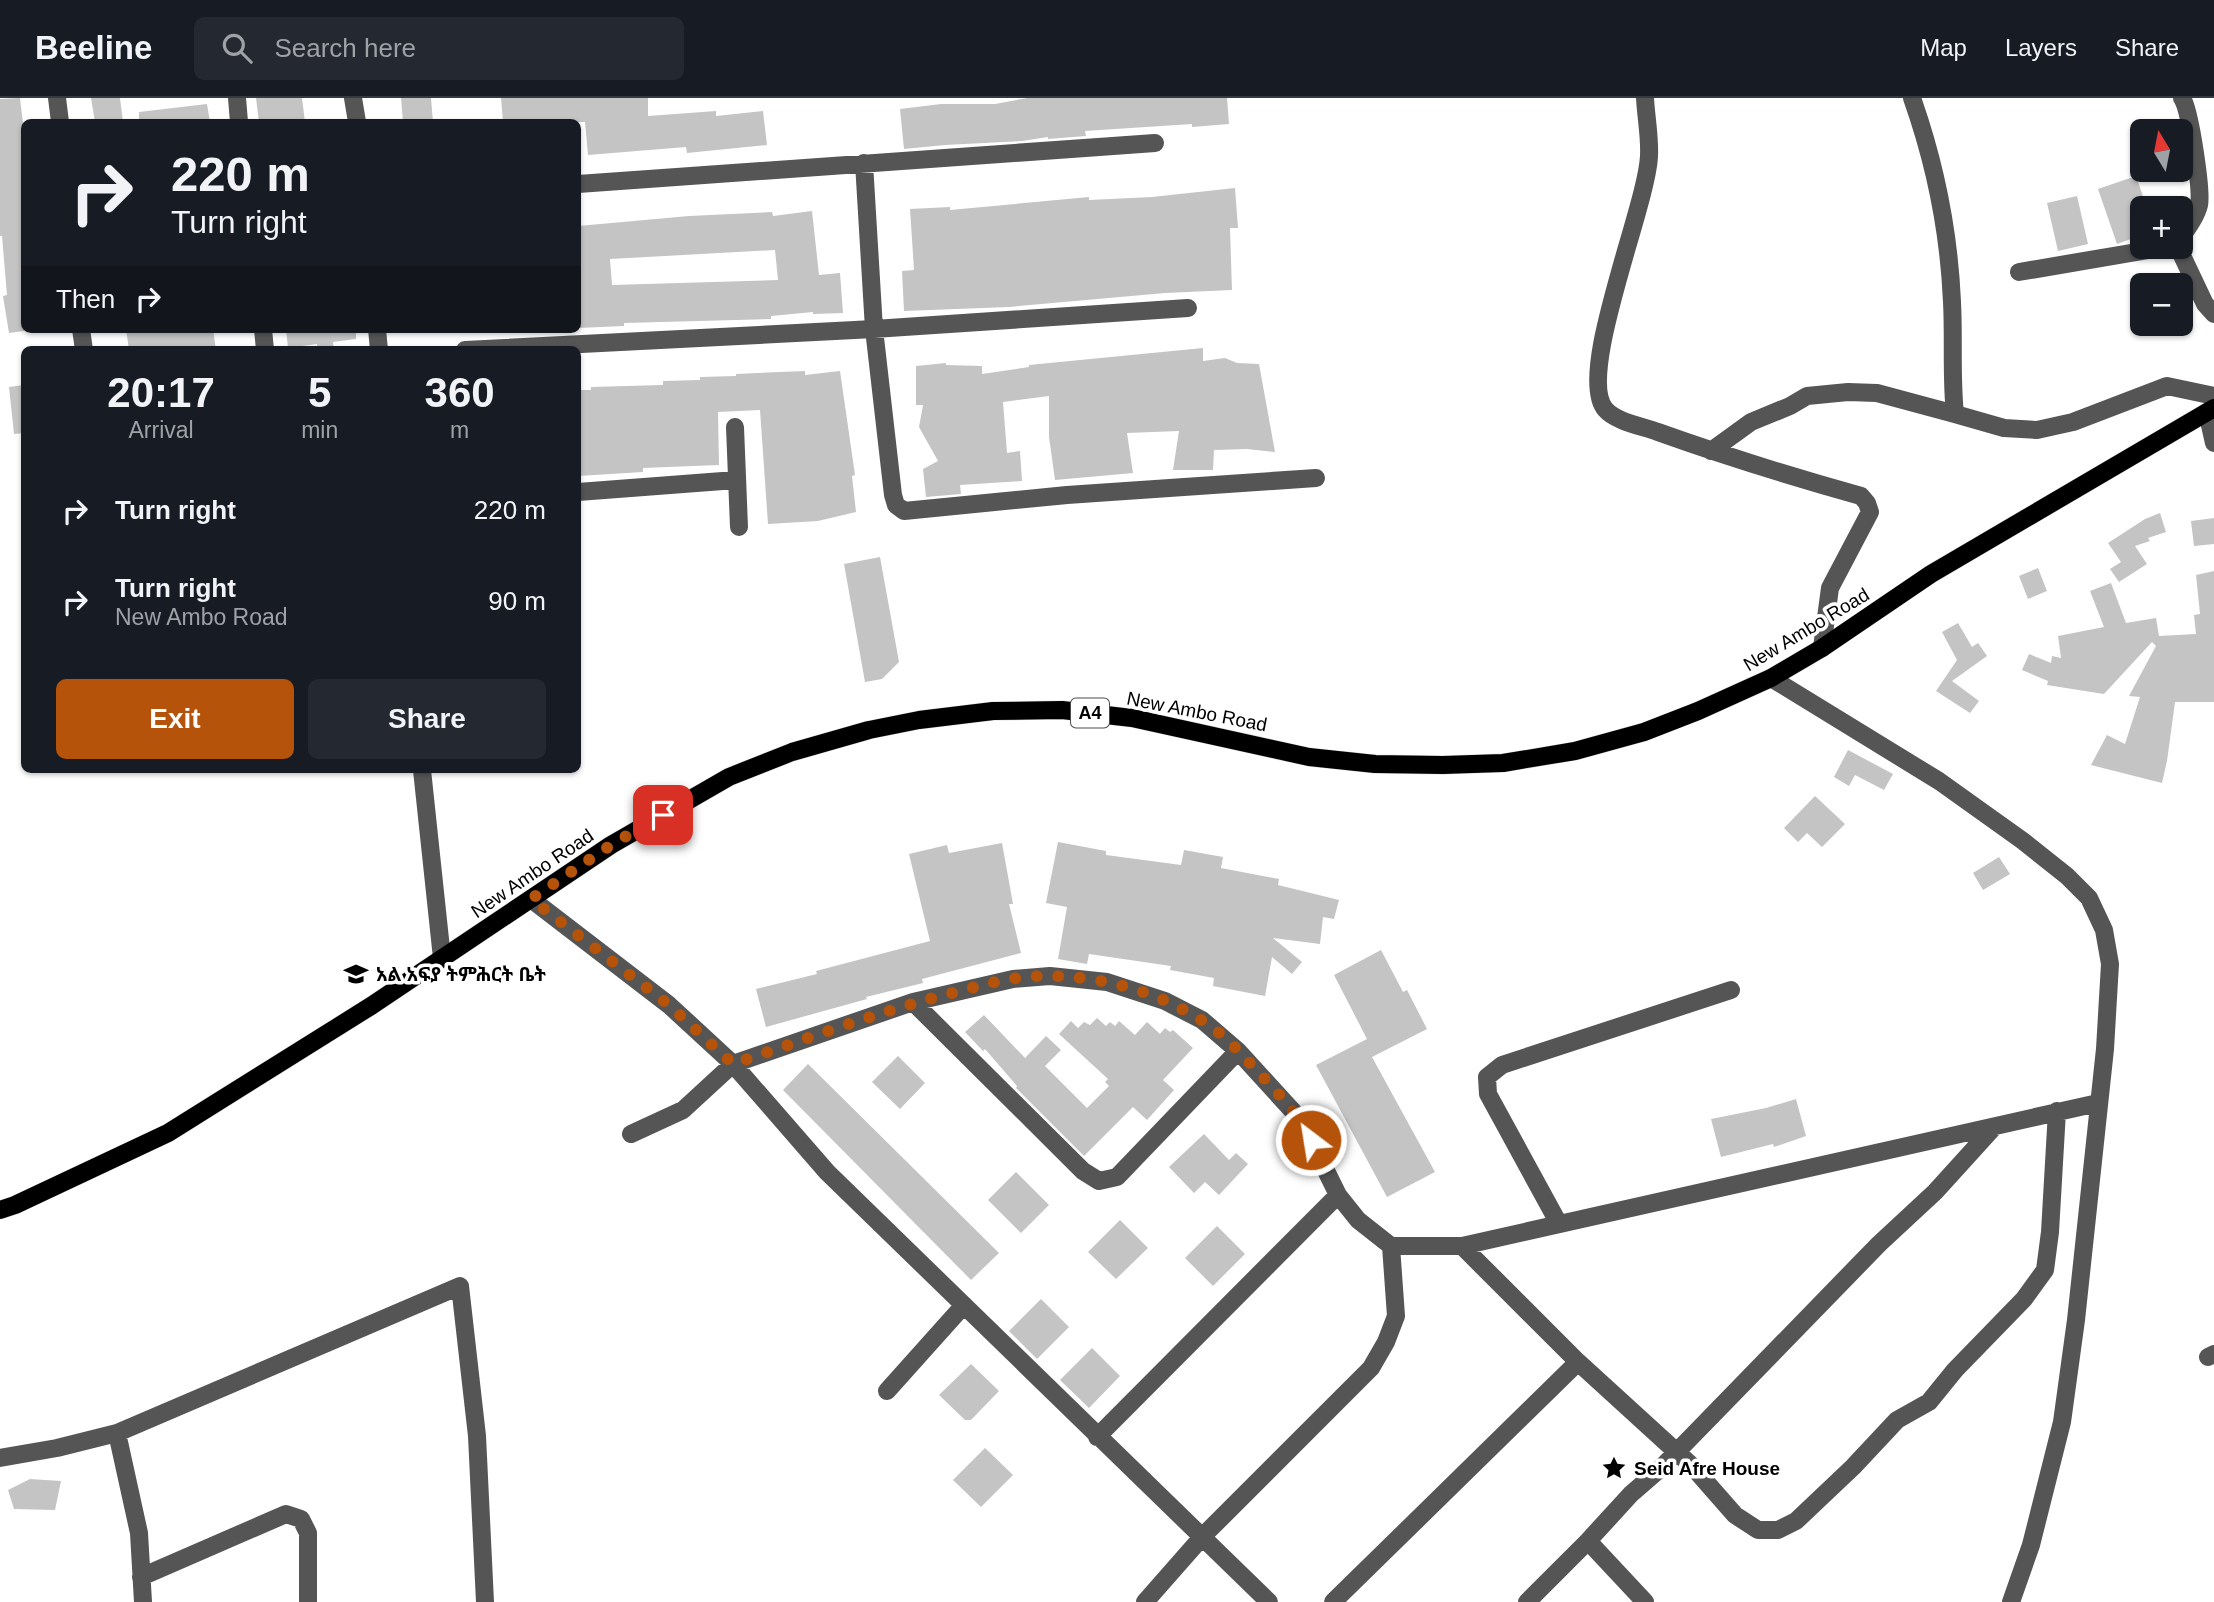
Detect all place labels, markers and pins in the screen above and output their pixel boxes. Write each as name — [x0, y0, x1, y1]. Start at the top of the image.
pin — [633, 785, 693, 845]
school or university icon: አል አፍያ ትምሕርት ቤት — [342, 960, 370, 988]
place label: አል አፍያ ትምሕርት ቤት — [376, 964, 546, 985]
place icon: Seid Afre House — [1600, 1454, 1628, 1482]
place label: Seid Afre House — [1634, 1458, 1780, 1479]

